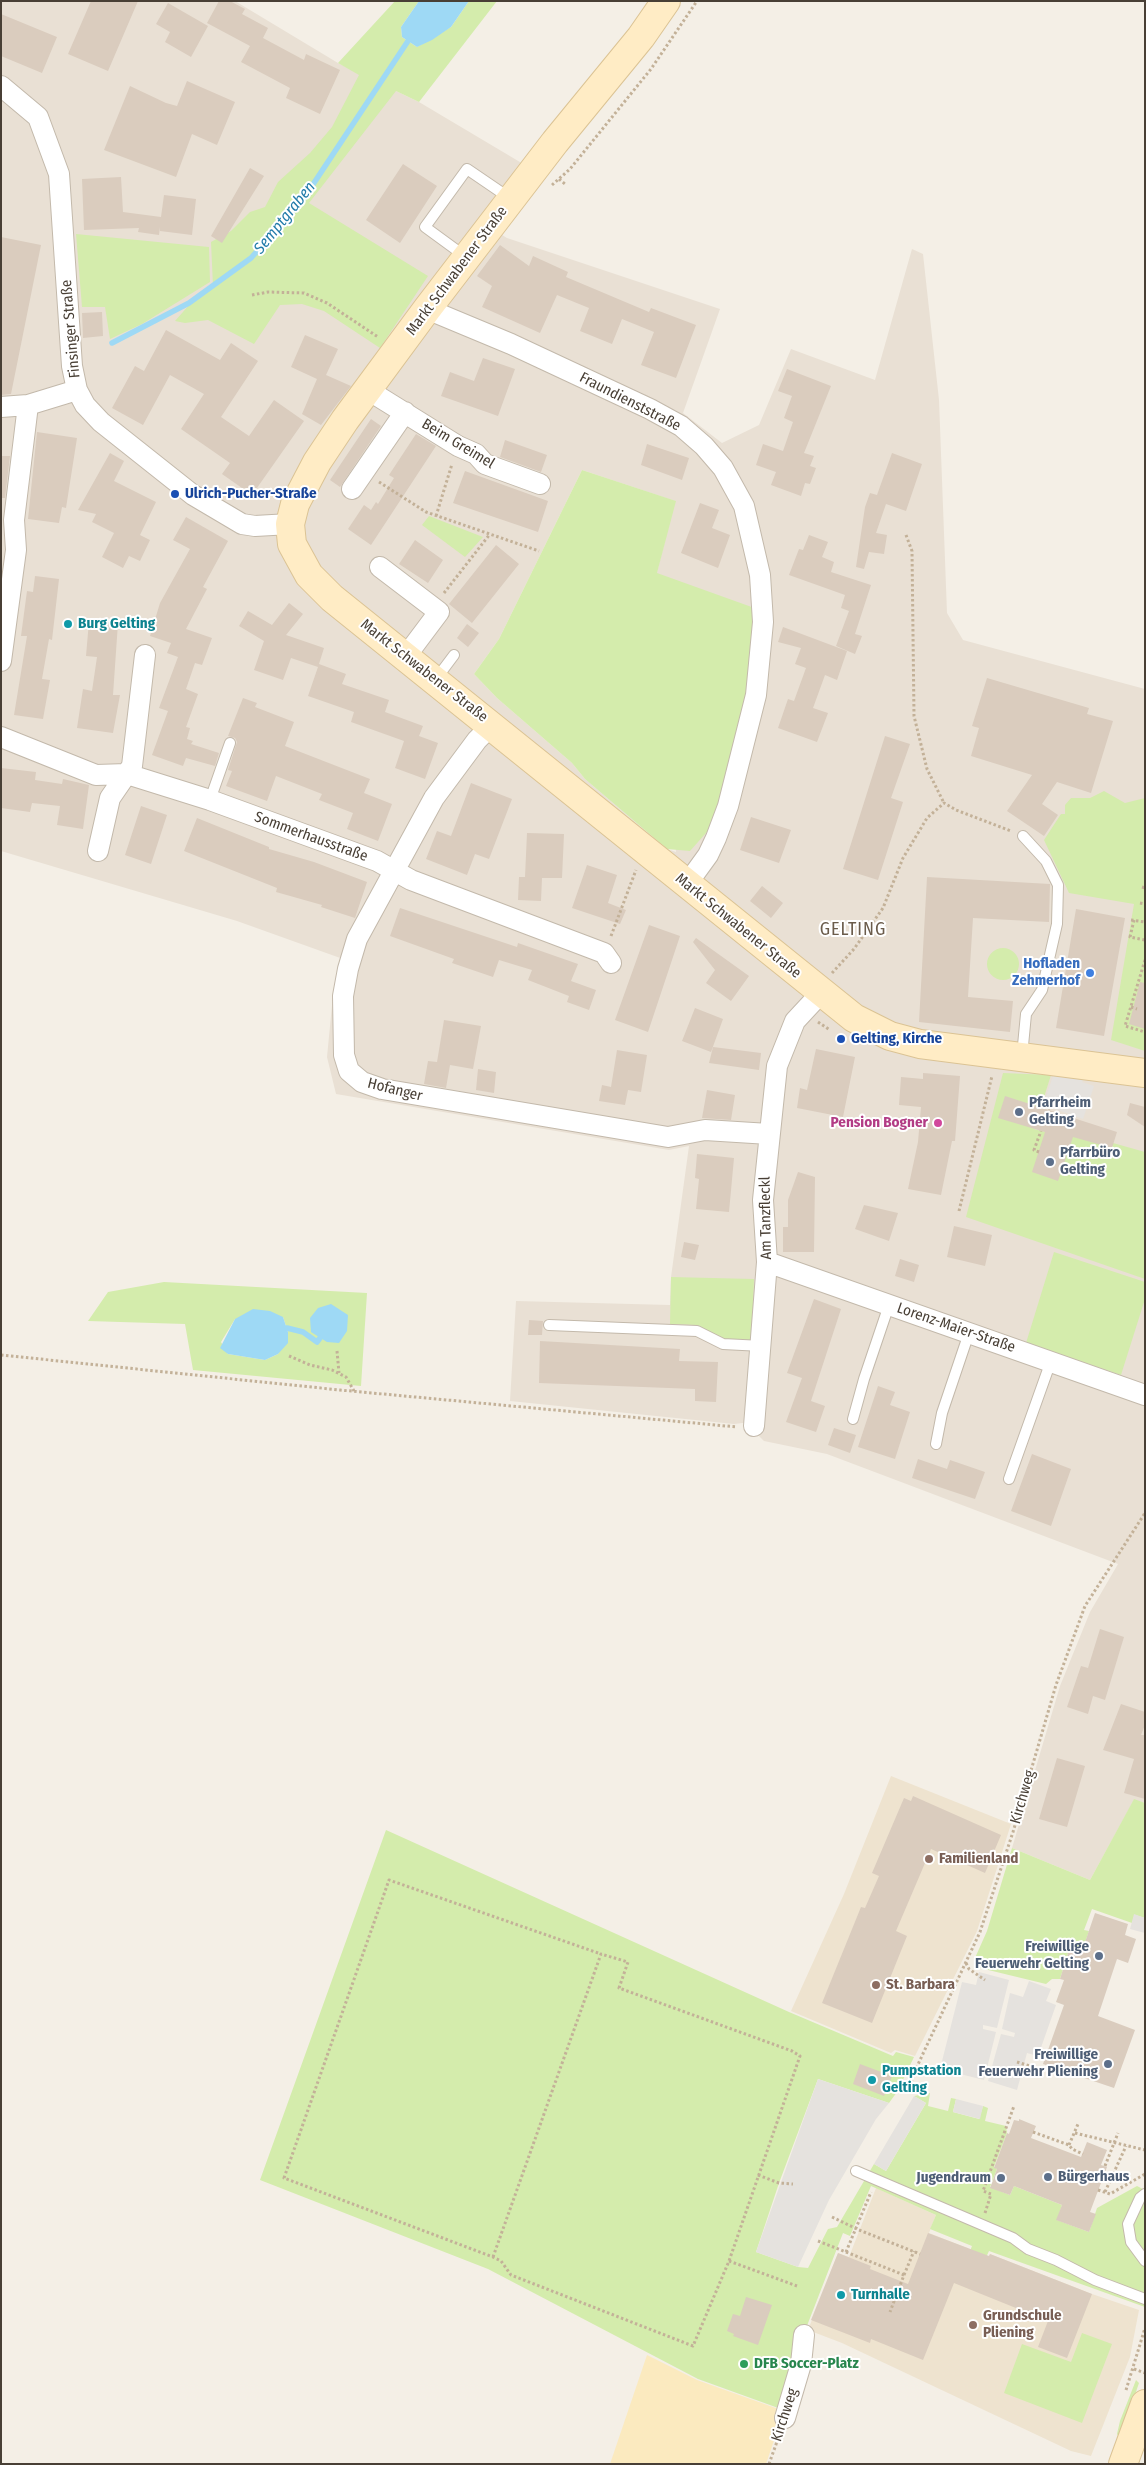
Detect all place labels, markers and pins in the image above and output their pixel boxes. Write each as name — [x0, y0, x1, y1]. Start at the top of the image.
place label: Ulrich-Pucher-Straße — [185, 485, 317, 503]
marker: Ulrich-Pucher-Straße — [169, 488, 181, 500]
place label: Burg Gelting — [78, 615, 155, 633]
marker: Burg Gelting — [62, 618, 74, 630]
place label: Hofladen Zehmerhof — [1012, 955, 1080, 990]
marker: Hofladen Zehmerhof — [1084, 967, 1096, 979]
place label: Gelting, Kirche — [851, 1030, 942, 1048]
marker: Gelting, Kirche — [835, 1033, 847, 1045]
place label: Pfarrheim Gelting — [1029, 1094, 1091, 1129]
marker: Pfarrheim Gelting — [1013, 1106, 1025, 1118]
place label: Pension Bogner — [831, 1114, 928, 1132]
marker: Pension Bogner — [932, 1117, 944, 1129]
place label: Pfarrbüro Gelting — [1060, 1144, 1120, 1179]
marker: Pfarrbüro Gelting — [1044, 1156, 1056, 1168]
place label: Familienland — [939, 1850, 1018, 1868]
marker: Familienland — [923, 1853, 935, 1865]
place label: Freiwillige Feuerwehr Gelting — [975, 1938, 1089, 1973]
marker: Freiwillige Feuerwehr Gelting — [1093, 1950, 1105, 1962]
place label: St. Barbara — [886, 1976, 955, 1994]
marker: St. Barbara — [870, 1979, 882, 1991]
place label: Freiwillige Feuerwehr Pliening — [978, 2046, 1098, 2081]
marker: Freiwillige Feuerwehr Pliening — [1102, 2058, 1114, 2070]
place label: Pumpstation Gelting — [882, 2062, 961, 2097]
marker: Pumpstation Gelting — [866, 2074, 878, 2086]
place label: Bürgerhaus — [1058, 2168, 1129, 2186]
place label: Jugendraum — [916, 2169, 991, 2187]
marker: Bürgerhaus — [1042, 2171, 1054, 2183]
marker: Jugendraum — [995, 2172, 1007, 2184]
place label: Turnhalle — [851, 2286, 910, 2304]
marker: Turnhalle — [835, 2289, 847, 2301]
place label: Grundschule Pliening — [983, 2307, 1062, 2342]
marker: Grundschule Pliening — [967, 2319, 979, 2331]
place label: DFB Soccer-Platz — [754, 2355, 859, 2373]
marker: DFB Soccer-Platz — [738, 2358, 750, 2370]

